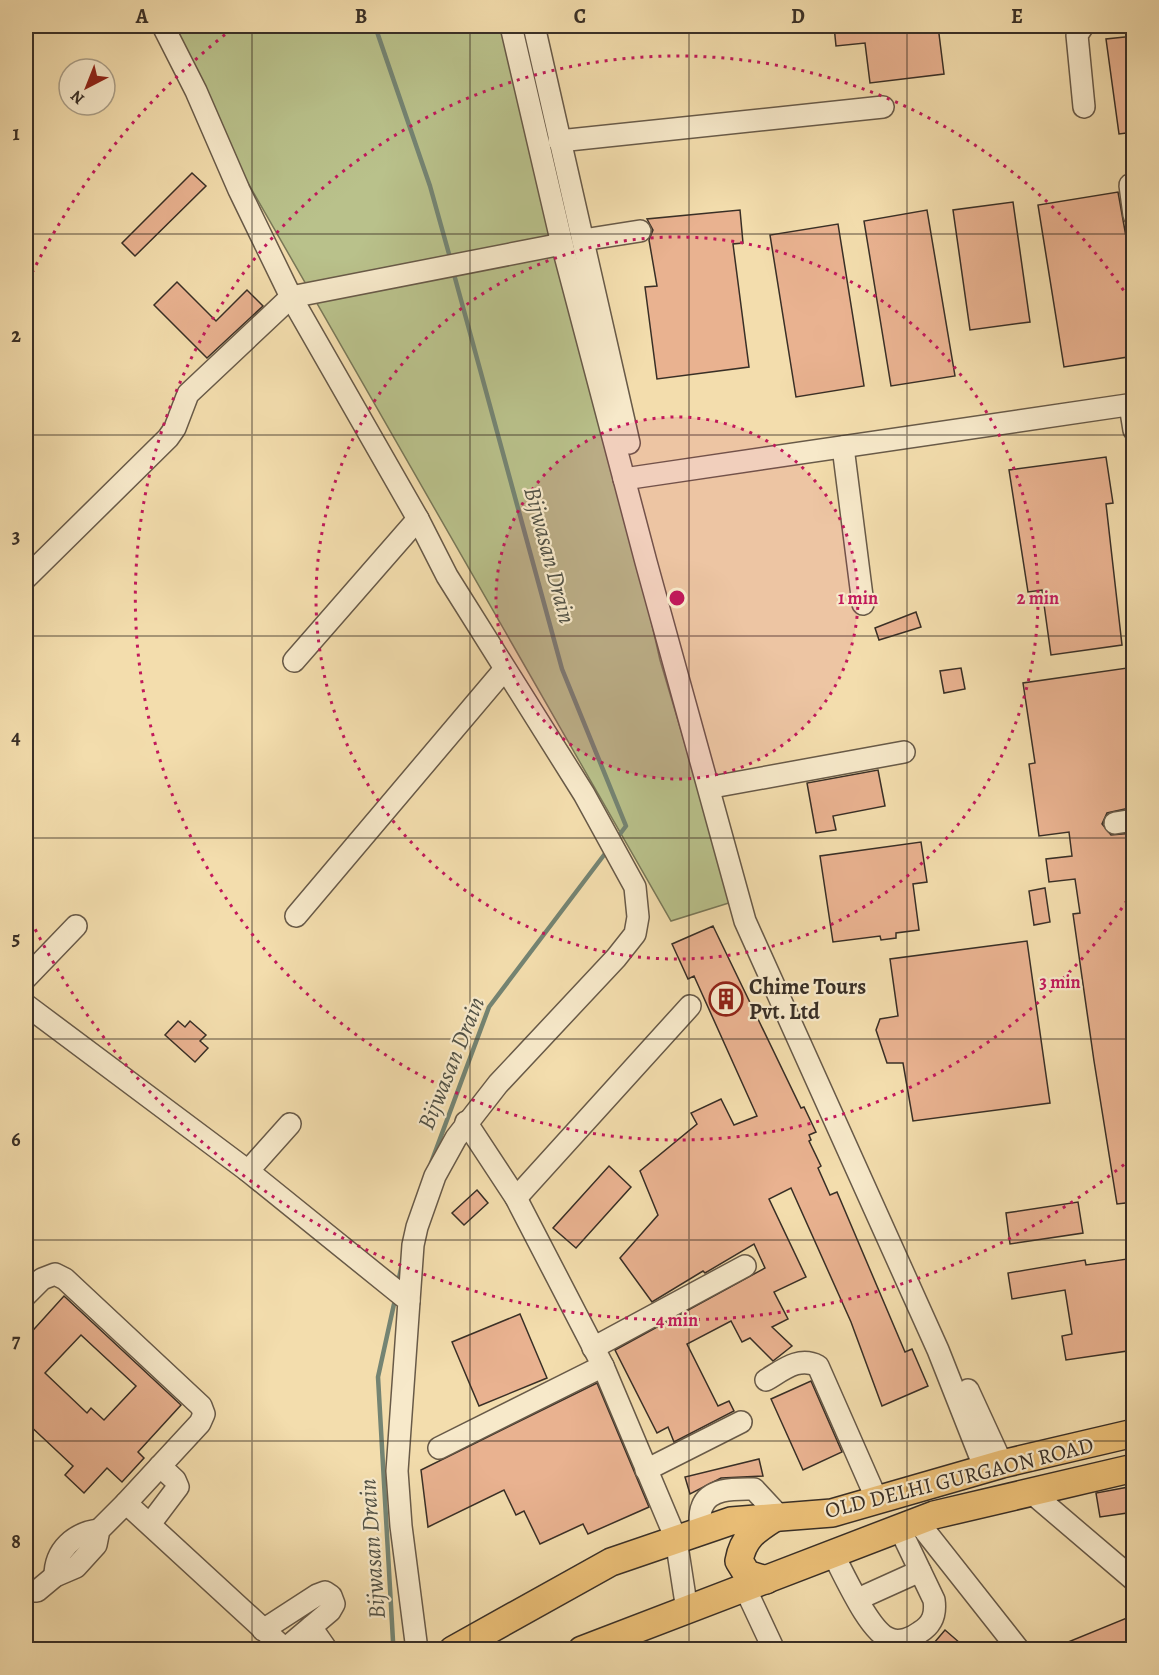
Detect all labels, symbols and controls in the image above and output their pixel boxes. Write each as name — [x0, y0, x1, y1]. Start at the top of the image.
text: A — [135, 3, 149, 30]
text: B — [355, 3, 367, 30]
text: C — [574, 3, 586, 30]
text: D — [791, 3, 805, 30]
text: E — [1011, 3, 1023, 30]
north arrow — [57, 57, 117, 117]
text: N — [66, 85, 89, 109]
text: 1 — [12, 120, 20, 147]
text: 2 — [11, 322, 21, 349]
water label: Bijwasan Drain — [516, 483, 584, 627]
text: 3 — [12, 523, 20, 550]
text: 1 min — [838, 586, 878, 610]
text: 2 min — [1017, 586, 1059, 610]
centre of rings — [667, 588, 687, 608]
text: 4 — [11, 724, 21, 751]
text: 5 — [12, 925, 20, 952]
text: 3 min — [1039, 970, 1081, 994]
place label: Chime Tours Pvt. Ltd — [749, 972, 866, 1027]
building icon: Chime Tours Pvt. Ltd — [708, 981, 744, 1017]
water label: Bijwasan Drain — [410, 992, 492, 1134]
text: 6 — [11, 1126, 21, 1153]
text: 4 min — [656, 1308, 698, 1332]
text: 7 — [12, 1327, 21, 1354]
street label: OLD DELHI GURGAON ROAD — [822, 1430, 1097, 1526]
water label: Bijwasan Drain — [351, 1478, 393, 1620]
text: 8 — [11, 1528, 21, 1555]

